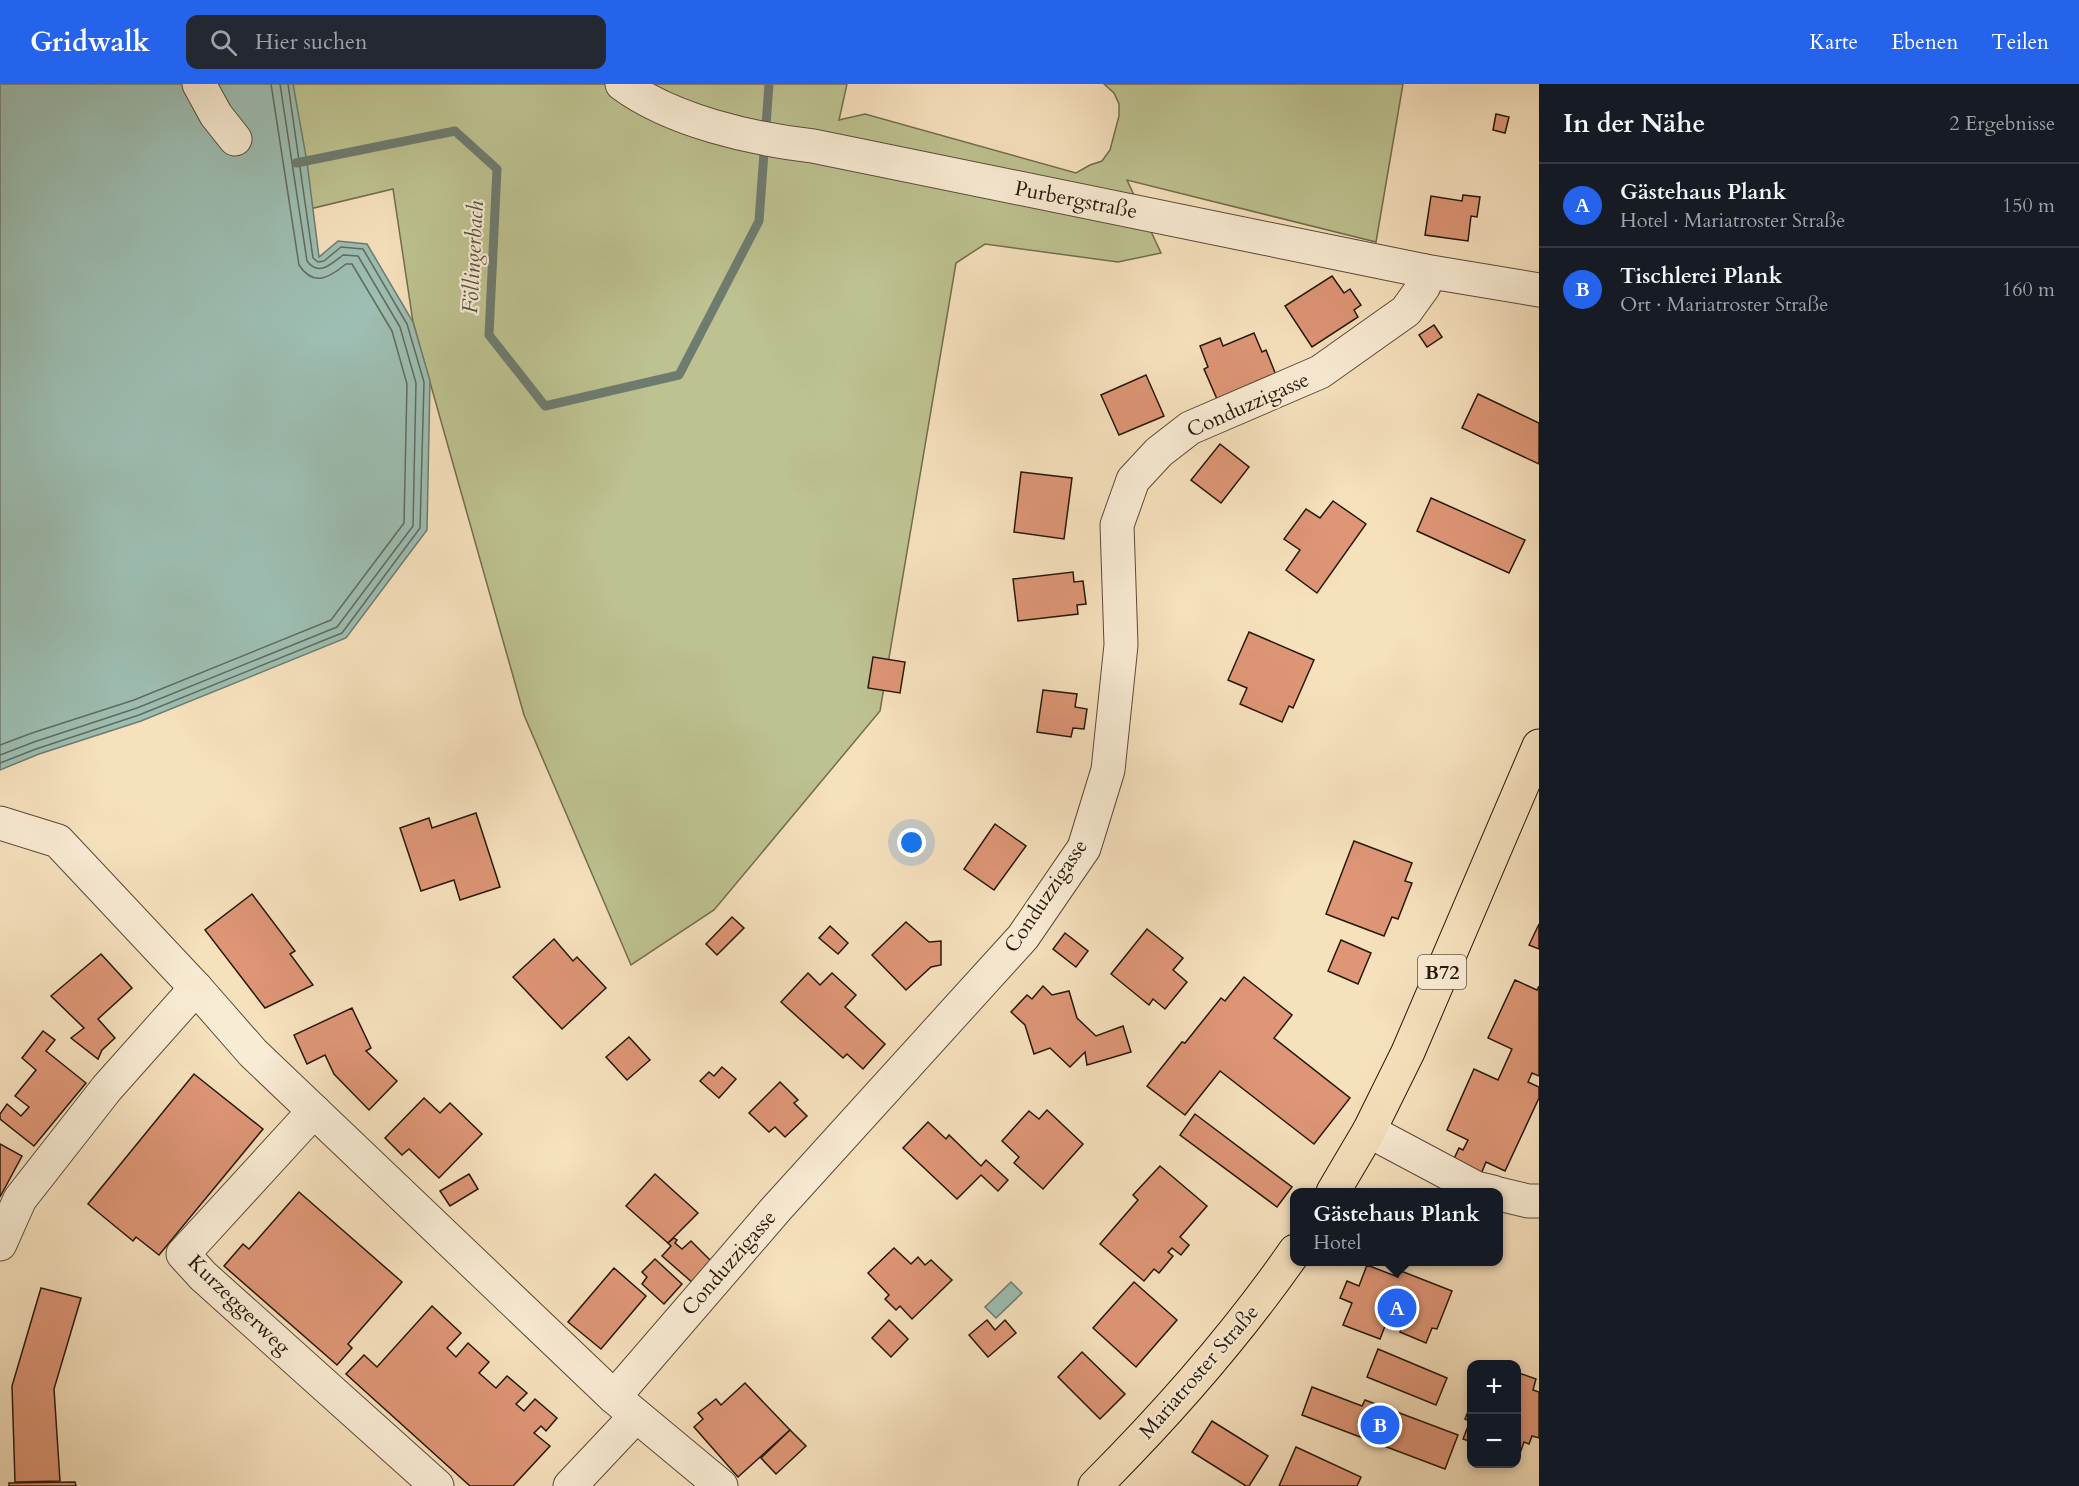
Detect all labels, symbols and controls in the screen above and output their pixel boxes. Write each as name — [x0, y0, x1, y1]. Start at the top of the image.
search box — [186, 15, 606, 69]
text: Gridwalk — [30, 23, 150, 61]
icon: search — [207, 26, 240, 59]
text: Hier suchen — [255, 27, 368, 57]
text: Karte — [1810, 28, 1858, 57]
text: Ebenen — [1891, 28, 1958, 57]
text: Teilen — [1991, 28, 2049, 57]
text: In der Nähe — [1563, 106, 1705, 141]
text: 2 Ergebnisse — [1949, 110, 2055, 137]
street label: Purbergstraße — [1012, 174, 1140, 226]
text: Gästehaus Plank — [1620, 177, 1786, 207]
text: A — [1575, 192, 1590, 219]
text: 150 m — [2002, 192, 2055, 219]
water label: Föllingerbach — [455, 200, 491, 314]
text: Hotel · Mariatroster Straße — [1620, 207, 1845, 234]
text: Tischlerei Plank — [1620, 261, 1782, 291]
text: B — [1575, 276, 1590, 303]
text: 160 m — [2002, 276, 2055, 303]
text: Ort · Mariatroster Straße — [1620, 291, 1828, 318]
street label: Conduzzigasse — [1182, 365, 1314, 445]
your location — [897, 828, 926, 857]
street label: Conduzzigasse — [997, 834, 1095, 958]
road number: B72 — [1418, 955, 1466, 989]
popup — [1290, 1188, 1503, 1266]
text: Gästehaus Plank — [1313, 1199, 1480, 1229]
street label: Conduzzigasse — [675, 1204, 783, 1322]
text: Hotel — [1313, 1229, 1361, 1256]
street label: Kurzeggerweg — [181, 1249, 297, 1362]
pin: A — [1378, 1286, 1416, 1330]
street label: Mariatroster Straße — [1132, 1298, 1266, 1446]
map controls — [1467, 1360, 1521, 1468]
button: + — [1467, 1360, 1521, 1414]
pin: B — [1360, 1402, 1400, 1448]
button: − — [1467, 1414, 1521, 1468]

